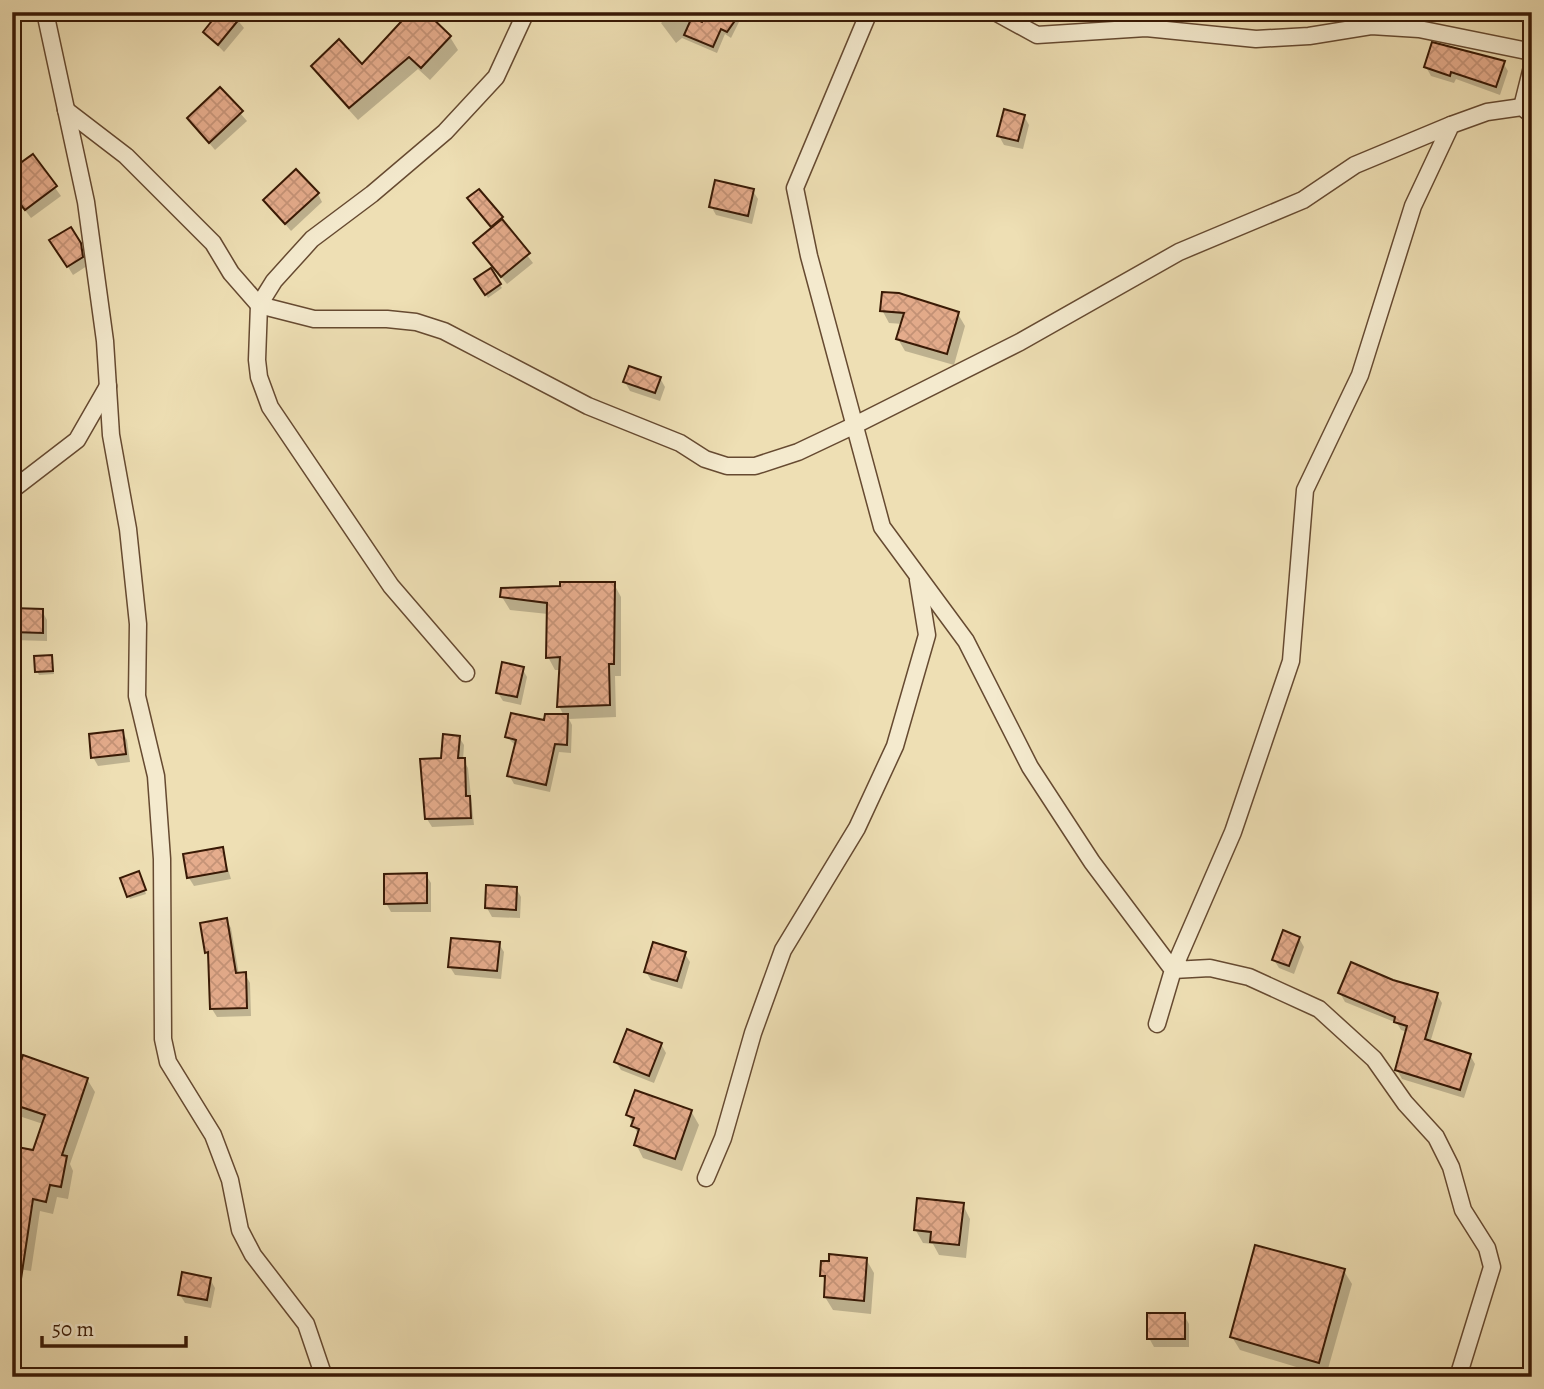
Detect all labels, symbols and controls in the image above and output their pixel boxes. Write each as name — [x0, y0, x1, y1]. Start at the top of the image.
scale bar — [42, 1305, 186, 1349]
text: 50 m — [52, 1315, 94, 1343]

